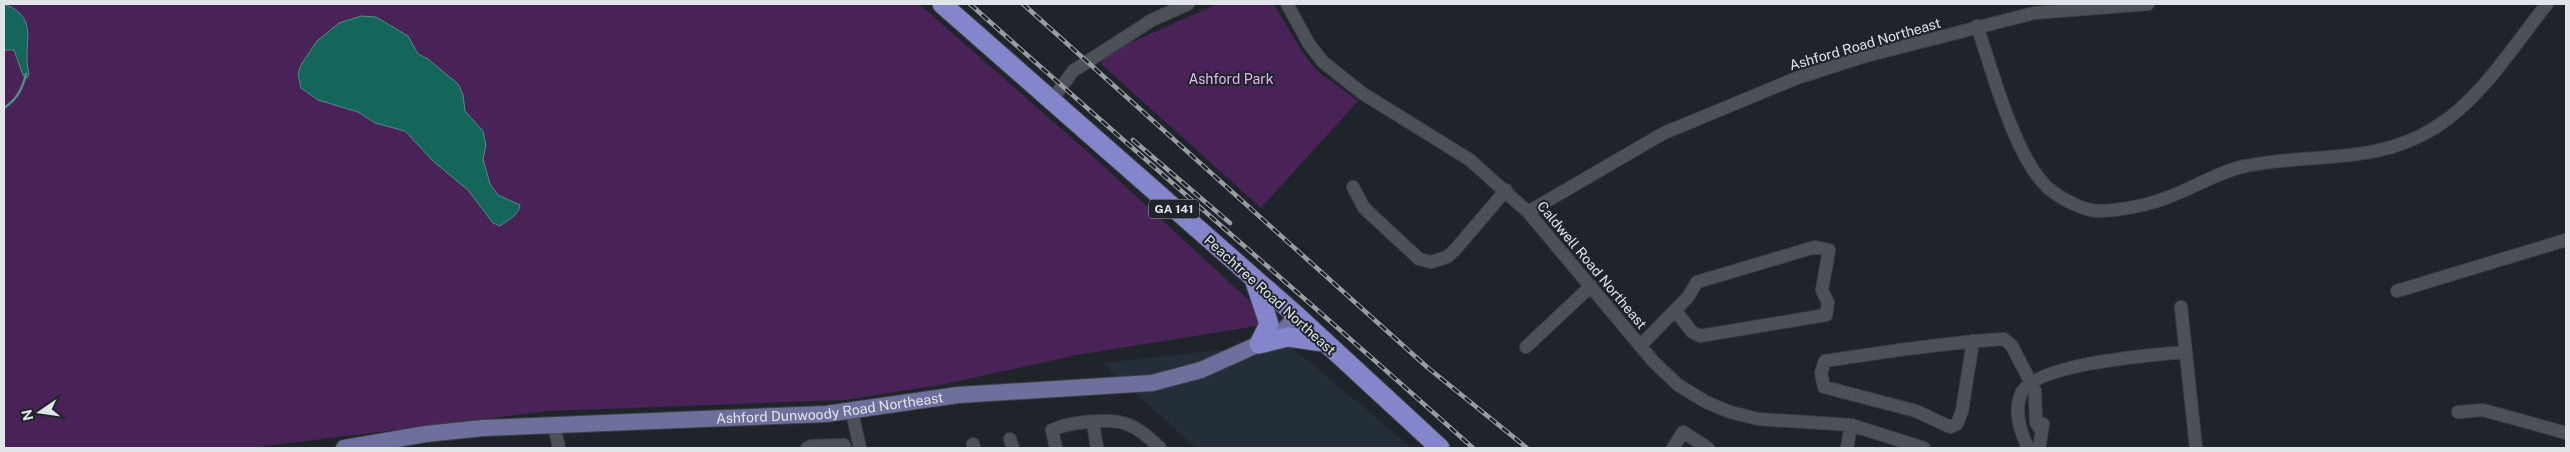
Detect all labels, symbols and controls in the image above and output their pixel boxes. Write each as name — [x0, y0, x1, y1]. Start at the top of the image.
street label: Ashford Road Northeast — [1787, 15, 1943, 73]
park label: Ashford Park — [1189, 71, 1274, 87]
street label: Caldwell Road Northeast — [1534, 198, 1650, 332]
road number: GA 141 — [1149, 200, 1199, 218]
street label: Peachtree Road Northeast — [1201, 232, 1339, 358]
north arrow — [15, 387, 65, 437]
street label: Ashford Dunwoody Road Northeast — [716, 389, 944, 426]
text: N — [18, 408, 36, 422]

